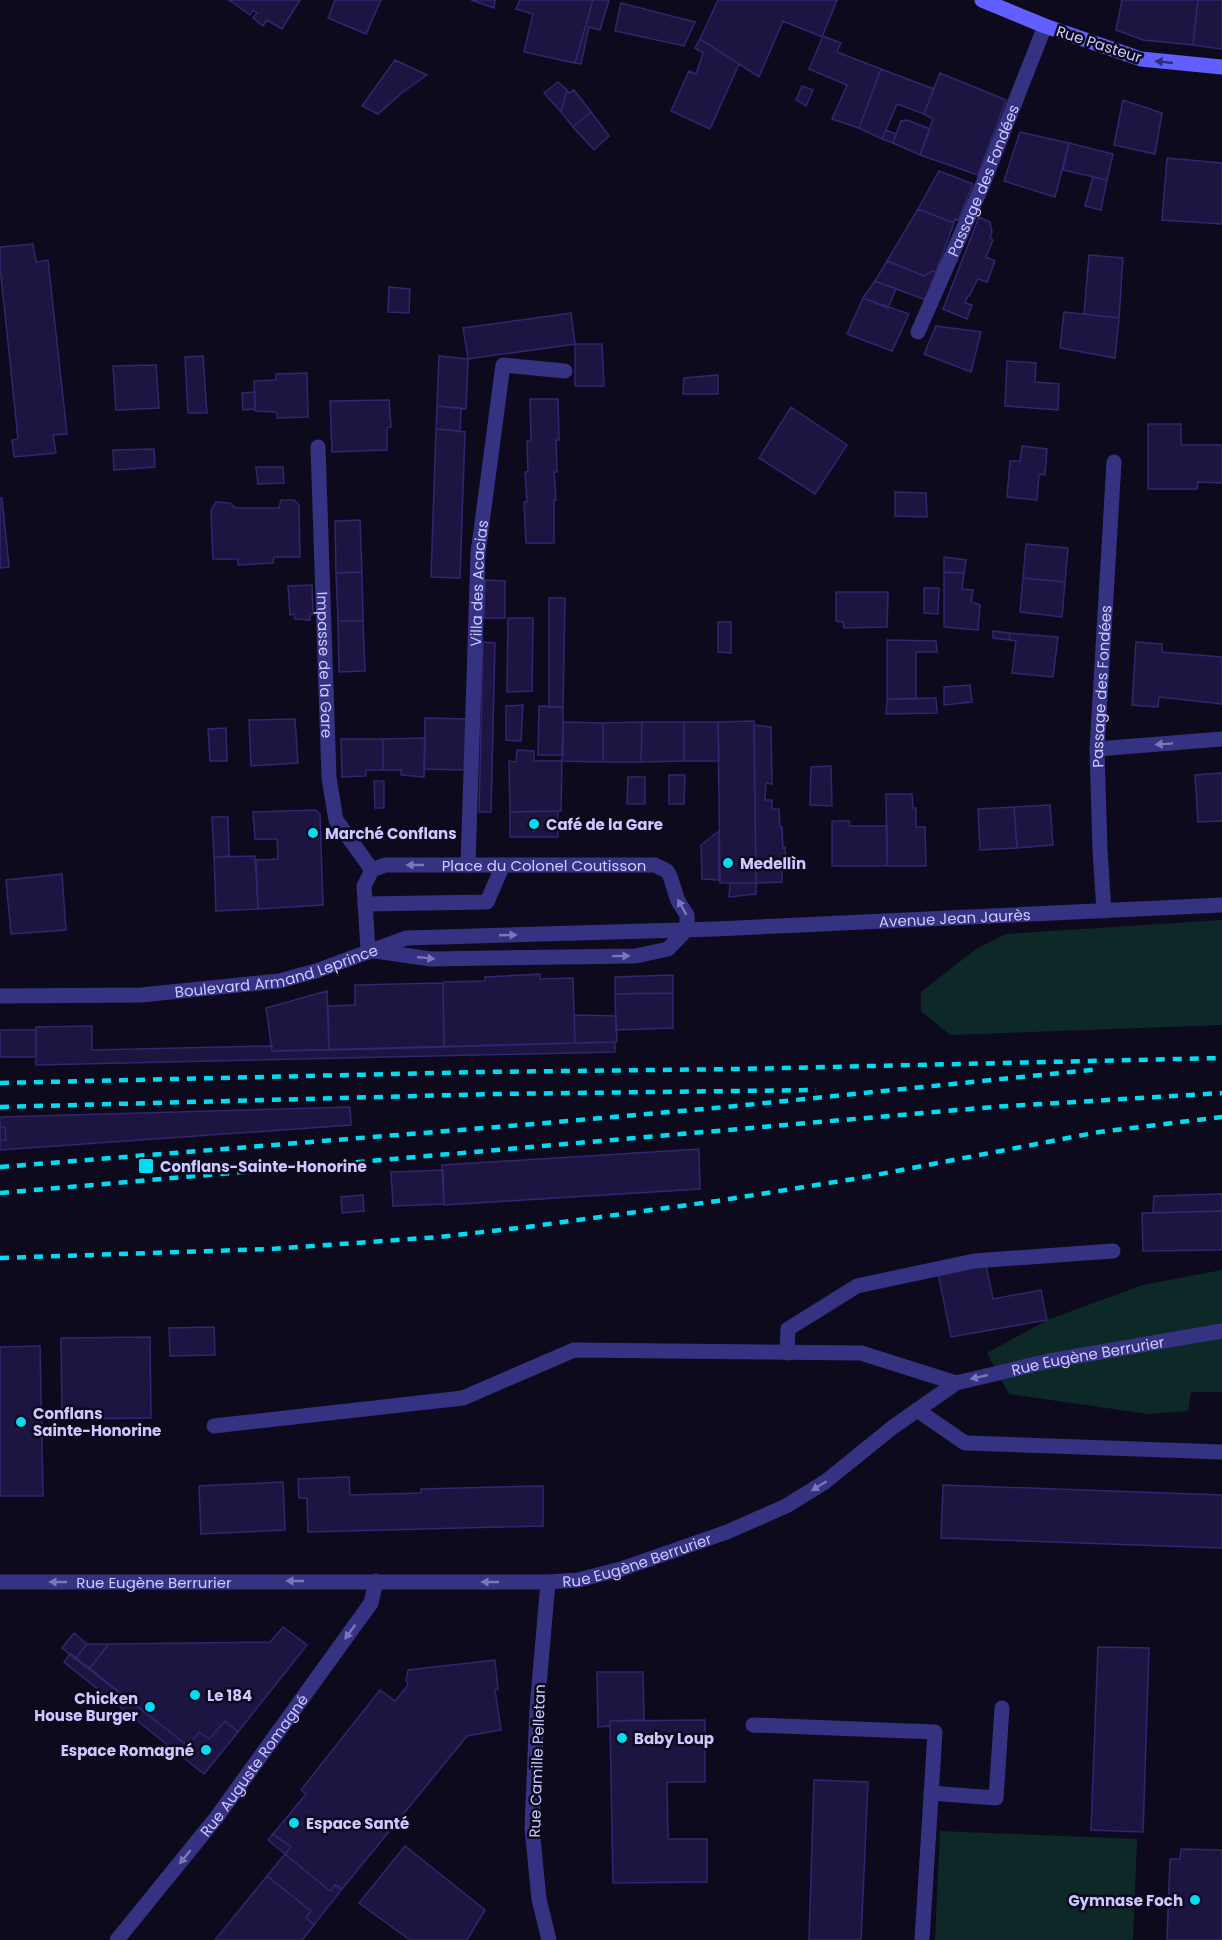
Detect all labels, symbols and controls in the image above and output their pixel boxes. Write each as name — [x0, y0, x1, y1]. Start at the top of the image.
street label: Rue Pasteur — [1054, 20, 1145, 68]
one-way arrow — [1154, 57, 1173, 67]
street label: Passage des Fondées — [942, 101, 1024, 260]
street label: Villa des Acacias — [465, 518, 493, 647]
street label: Impasse de la Gare — [312, 591, 338, 738]
street label: Passage des Fondées — [1086, 604, 1116, 768]
one-way arrow — [1154, 739, 1173, 748]
place label: Café de la Gare — [546, 814, 663, 835]
marker: Café de la Gare — [527, 817, 541, 831]
place label: Marché Conflans — [325, 823, 457, 844]
marker: Marché Conflans — [306, 826, 320, 840]
place label: Medellìn — [740, 853, 806, 874]
street label: Place du Colonel Coutisson — [442, 855, 646, 876]
marker: Medellìn — [721, 856, 735, 870]
one-way arrow — [406, 860, 425, 870]
one-way arrow — [677, 898, 687, 915]
street label: Avenue Jean Jaurès — [878, 904, 1031, 932]
one-way arrow — [499, 931, 518, 940]
street label: Boulevard Armand Leprince — [174, 939, 381, 1002]
one-way arrow — [611, 951, 630, 961]
one-way arrow — [416, 953, 435, 963]
place label: Conflans-Sainte-Honorine — [160, 1156, 367, 1177]
marker: Conflans-Sainte-Honorine — [137, 1157, 155, 1175]
street label: Rue Eugène Berrurier — [1009, 1331, 1166, 1380]
one-way arrow — [970, 1373, 988, 1383]
place label: Conflans Sainte-Honorine — [33, 1403, 161, 1441]
marker: Conflans Sainte-Honorine — [14, 1415, 28, 1429]
one-way arrow — [811, 1480, 827, 1491]
street label: Rue Eugène Berrurier — [562, 1528, 715, 1592]
street label: Rue Eugène Berrurier — [76, 1572, 232, 1593]
one-way arrow — [285, 1576, 304, 1586]
one-way arrow — [48, 1577, 67, 1587]
one-way arrow — [480, 1577, 499, 1587]
one-way arrow — [344, 1624, 356, 1640]
street label: Rue Camille Pelletan — [524, 1684, 550, 1838]
place label: Le 184 — [207, 1685, 252, 1706]
place label: Chicken House Burger — [34, 1688, 139, 1726]
marker: Le 184 — [188, 1688, 202, 1702]
street label: Rue Auguste Romagné — [195, 1690, 313, 1841]
marker: Chicken House Burger — [143, 1700, 157, 1714]
place label: Baby Loup — [634, 1728, 714, 1749]
marker: Baby Loup — [615, 1731, 629, 1745]
place label: Espace Romagné — [61, 1740, 194, 1761]
marker: Espace Romagné — [199, 1743, 213, 1757]
place label: Espace Santé — [306, 1813, 409, 1834]
marker: Espace Santé — [287, 1816, 301, 1830]
one-way arrow — [178, 1849, 191, 1865]
place label: Gymnase Foch — [1068, 1890, 1183, 1911]
marker: Gymnase Foch — [1188, 1893, 1202, 1907]

